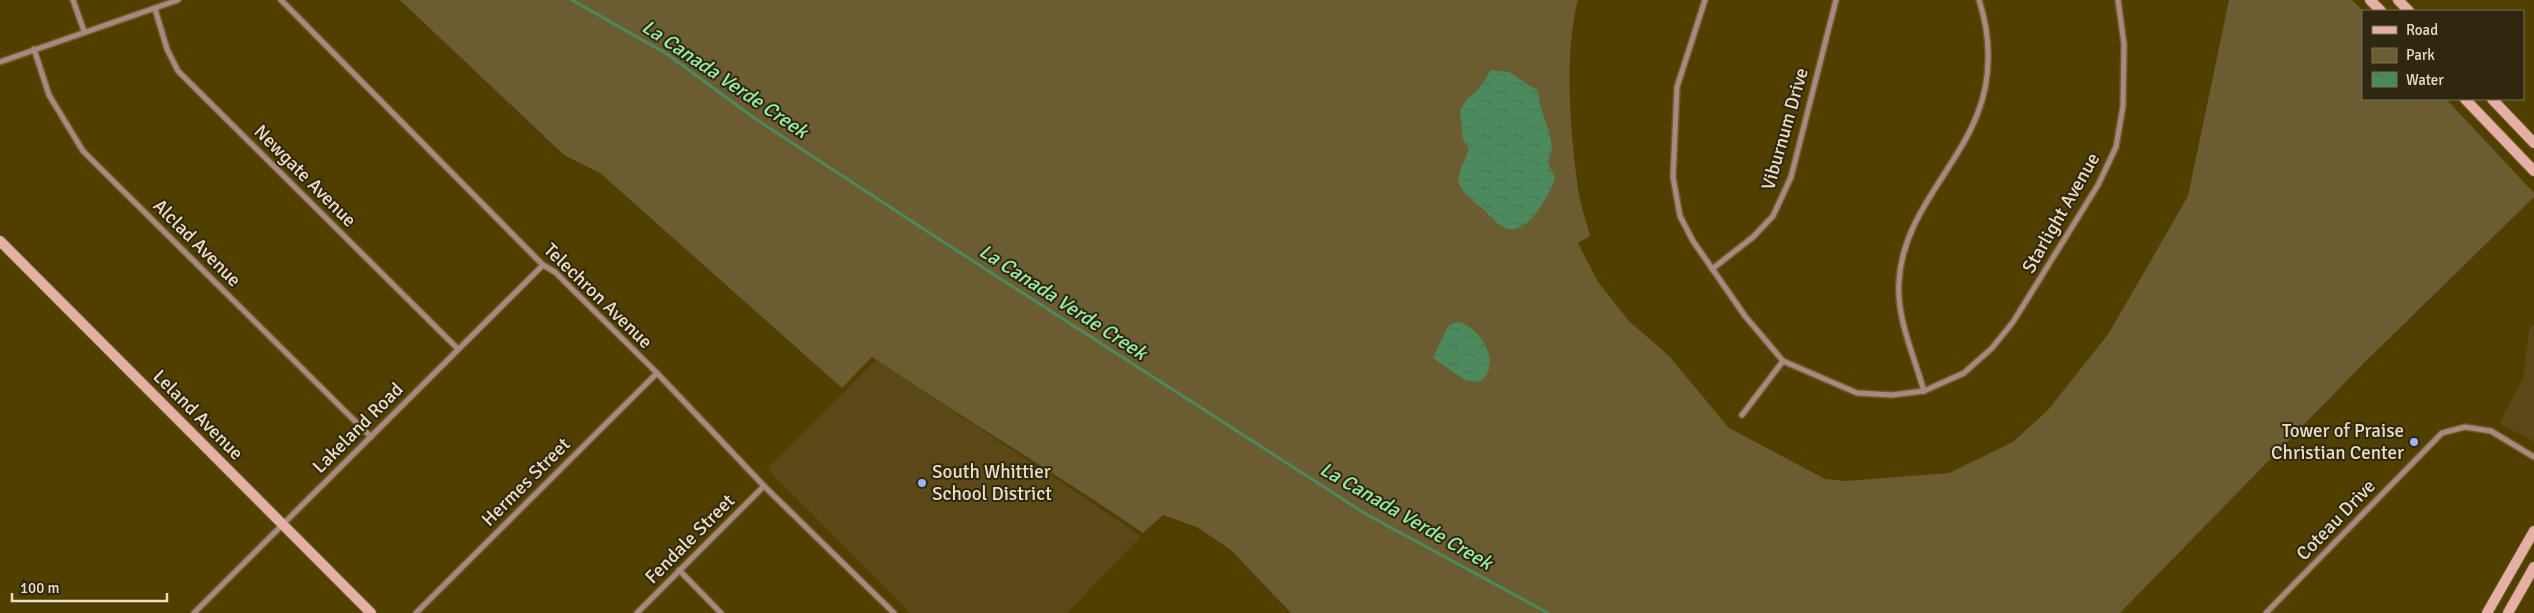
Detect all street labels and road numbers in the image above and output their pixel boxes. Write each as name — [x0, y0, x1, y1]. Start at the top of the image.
street label: Viburnum Drive — [1756, 65, 1814, 193]
street label: Newgate Avenue — [249, 120, 361, 232]
street label: Starlight Avenue — [2017, 148, 2105, 278]
street label: Alclad Avenue — [148, 194, 246, 292]
street label: Telechron Avenue — [539, 238, 657, 354]
street label: Leland Avenue — [148, 365, 248, 465]
street label: Lakeland Road — [308, 378, 408, 478]
street label: Hermes Street — [477, 432, 576, 531]
street label: Coteau Drive — [2291, 474, 2381, 566]
street label: Fendale Street — [640, 489, 740, 589]

